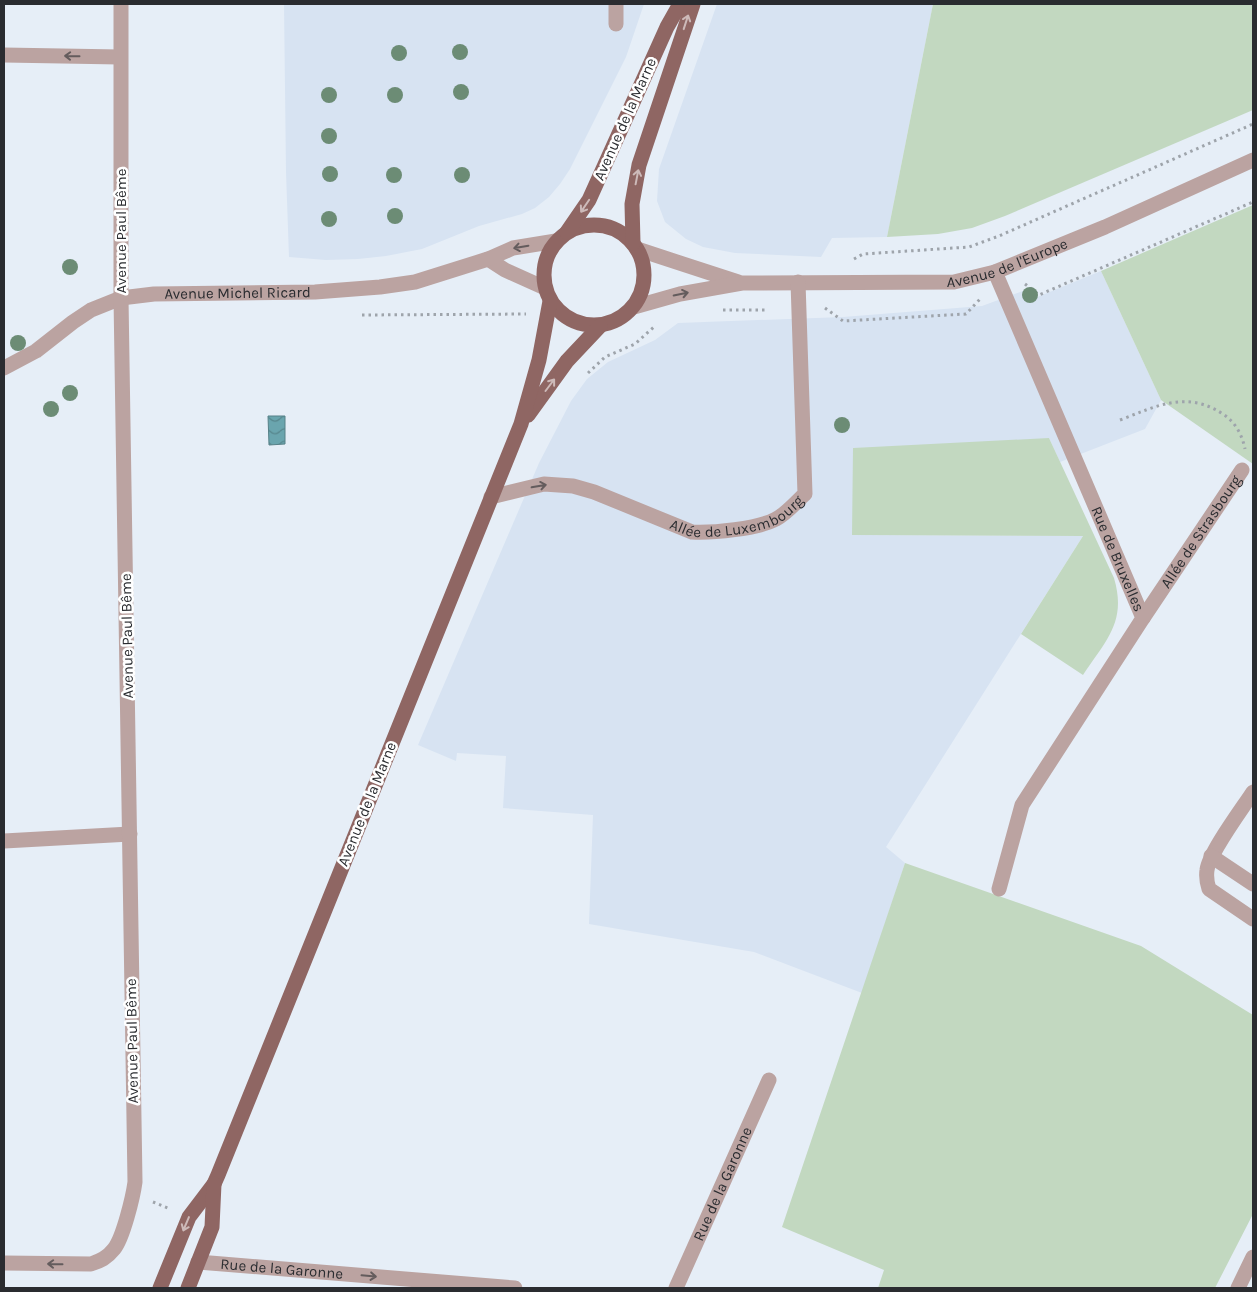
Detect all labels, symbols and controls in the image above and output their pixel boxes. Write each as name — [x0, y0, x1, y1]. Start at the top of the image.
one-way arrow — [682, 15, 692, 31]
one-way arrow — [64, 51, 80, 61]
street label: Avenue de la Marne — [590, 55, 660, 183]
street label: Avenue Paul Bême — [112, 168, 130, 294]
one-way arrow — [632, 169, 642, 185]
one-way arrow — [580, 199, 590, 213]
street label: Avenue de l'Europe — [947, 234, 1070, 291]
one-way arrow — [513, 242, 529, 252]
street label: Avenue Michel Ricard — [164, 283, 311, 303]
one-way arrow — [672, 289, 688, 298]
one-way arrow — [544, 379, 555, 392]
street label: Allée de Strasbourg — [1157, 471, 1245, 592]
one-way arrow — [531, 481, 547, 491]
street label: Allée de Luxembourg — [667, 491, 808, 541]
street label: Rue de Bruxelles — [1087, 503, 1148, 614]
street label: Avenue Paul Bême — [117, 573, 137, 699]
street label: Avenue de la Marne — [334, 739, 400, 869]
street label: Avenue Paul Bême — [122, 978, 142, 1104]
street label: Rue de la Garonne — [689, 1124, 756, 1244]
one-way arrow — [181, 1216, 191, 1231]
street label: Rue de la Garonne — [220, 1255, 344, 1283]
one-way arrow — [47, 1260, 63, 1269]
one-way arrow — [361, 1271, 377, 1281]

